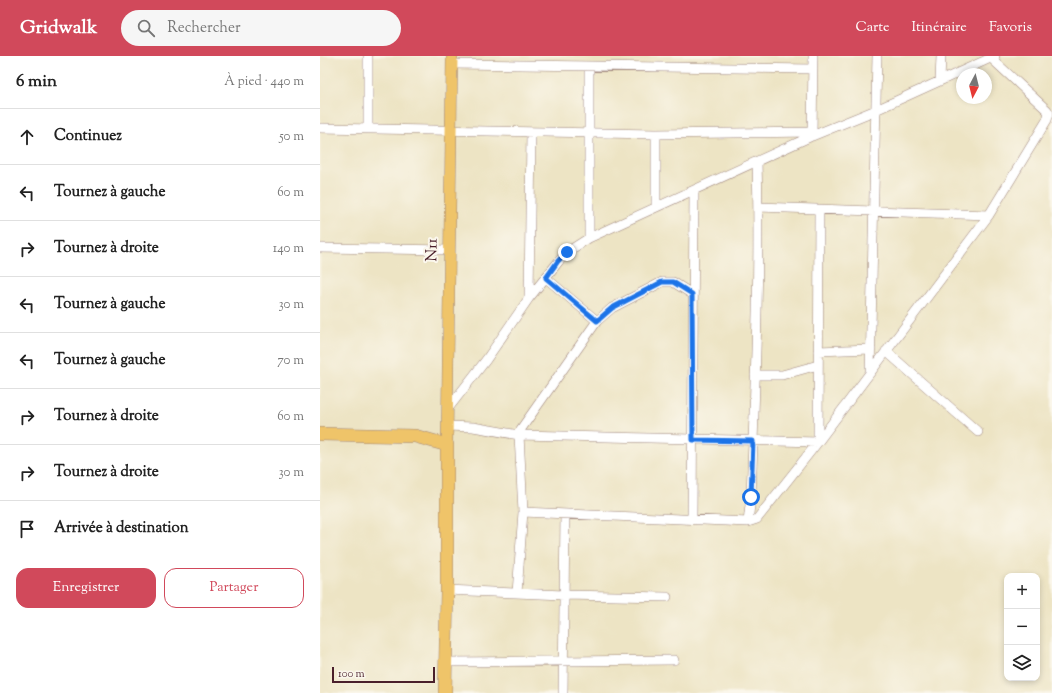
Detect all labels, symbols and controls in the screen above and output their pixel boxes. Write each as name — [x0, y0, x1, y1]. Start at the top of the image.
search box — [121, 10, 401, 46]
text: Gridwalk — [20, 15, 97, 42]
icon: search — [135, 17, 157, 39]
text: Rechercher — [167, 18, 241, 39]
text: Carte — [856, 18, 889, 38]
text: Itinéraire — [911, 18, 967, 38]
text: Favoris — [989, 18, 1032, 38]
north arrow — [956, 68, 992, 104]
text: 6 min — [16, 70, 57, 94]
text: À pied · 440 m — [224, 73, 304, 91]
icon: ahead — [16, 126, 38, 148]
text: Continuez — [54, 126, 122, 147]
text: 50 m — [279, 128, 304, 146]
icon: left — [16, 182, 38, 204]
text: Tournez à gauche — [54, 182, 165, 203]
text: 60 m — [277, 184, 304, 202]
street label: N11 — [421, 237, 445, 262]
icon: right — [16, 238, 38, 260]
text: Tournez à droite — [54, 238, 159, 259]
text: 140 m — [273, 240, 304, 258]
route end — [558, 243, 576, 261]
icon: left — [16, 294, 38, 316]
text: Tournez à gauche — [54, 294, 165, 315]
text: 30 m — [278, 296, 304, 314]
icon: left — [16, 350, 38, 372]
text: Tournez à gauche — [54, 350, 165, 371]
text: 70 m — [277, 352, 304, 370]
icon: right — [16, 406, 38, 428]
text: Tournez à droite — [54, 406, 159, 427]
text: 60 m — [277, 408, 304, 426]
icon: right — [16, 462, 38, 484]
text: Tournez à droite — [54, 462, 159, 483]
text: 30 m — [278, 464, 304, 482]
route start — [742, 488, 760, 506]
icon: arrive — [16, 518, 38, 540]
text: Arrivée à destination — [54, 518, 189, 539]
button: Enregistrer — [16, 568, 156, 608]
button: Partager — [164, 568, 304, 608]
map controls — [1004, 573, 1040, 681]
button: + — [1004, 573, 1040, 609]
button: − — [1004, 609, 1040, 645]
button: layers — [1004, 645, 1040, 681]
scale bar — [332, 665, 435, 684]
text: 100 m — [338, 666, 365, 682]

